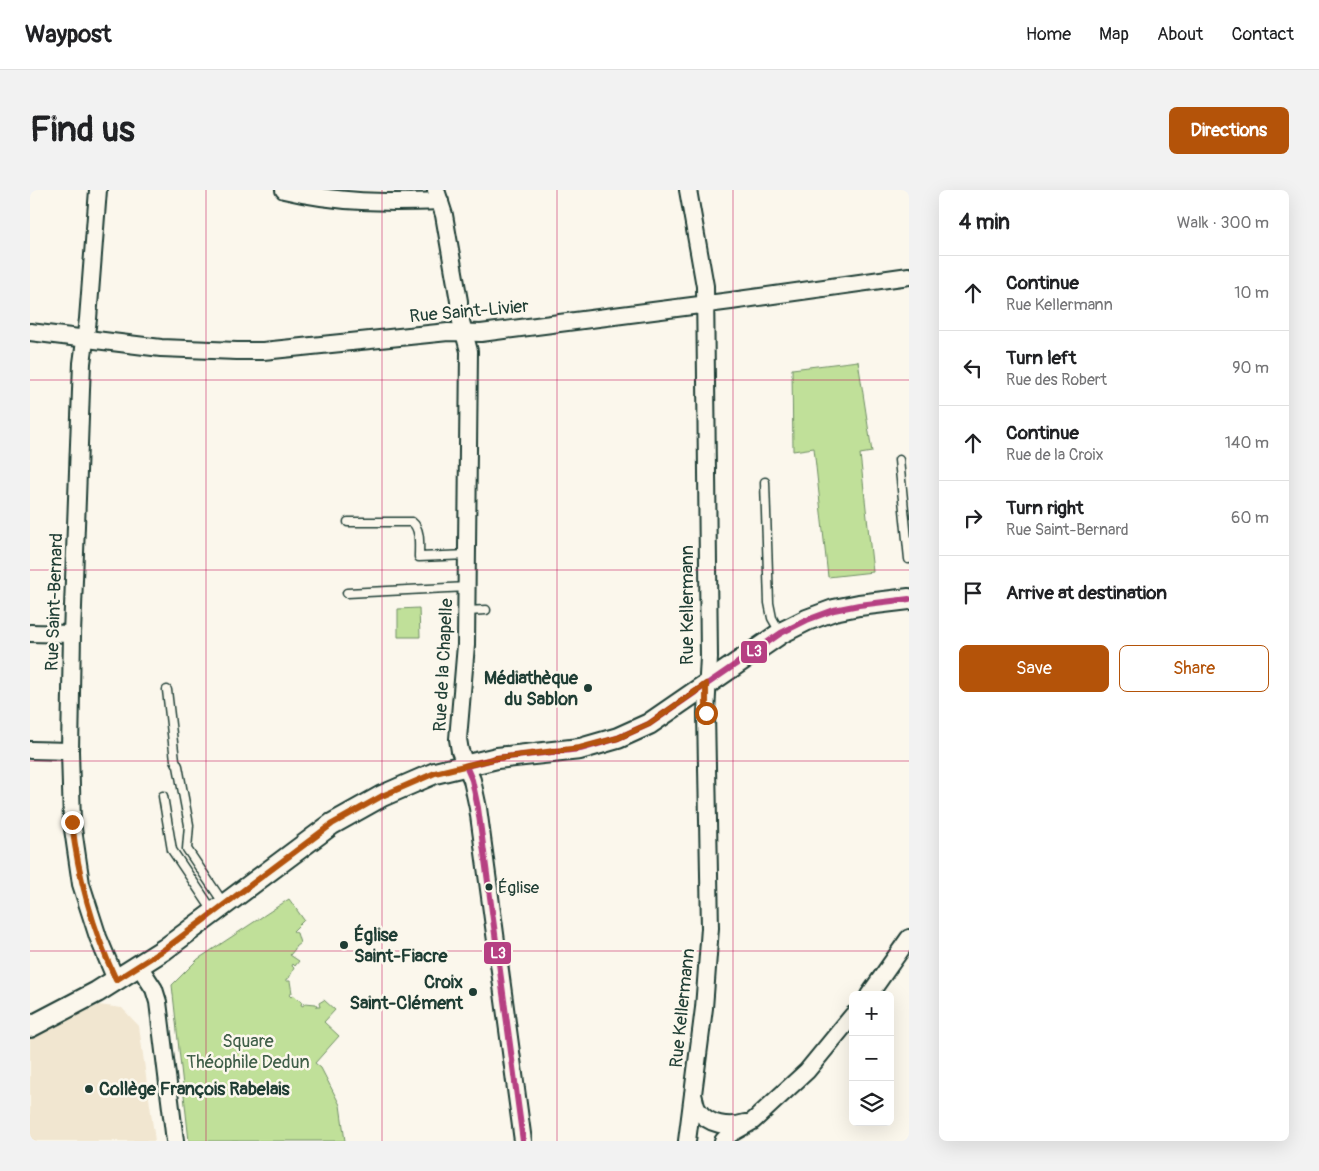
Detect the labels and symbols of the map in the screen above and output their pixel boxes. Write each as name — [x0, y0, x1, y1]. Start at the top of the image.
street label: Rue Saint-Livier — [408, 295, 530, 328]
street label: Rue Saint-Bernard — [41, 533, 68, 671]
street label: Rue Kellermann — [676, 545, 699, 665]
street label: Rue de la Chapelle — [429, 598, 458, 732]
line badge: L3 — [740, 640, 768, 664]
text: L3 — [746, 643, 762, 660]
place label: Médiathèque du Sablon — [484, 667, 579, 711]
marker: Médiathèque du Sablon — [582, 682, 594, 694]
route start — [695, 702, 718, 725]
route end — [61, 811, 84, 834]
place label: Église — [498, 877, 540, 898]
marker: Église — [484, 882, 494, 892]
place label: Église Saint-Fiacre — [354, 924, 448, 968]
marker: Église Saint-Fiacre — [338, 939, 350, 951]
line badge: L3 — [483, 941, 512, 965]
text: L3 — [490, 945, 506, 962]
street label: Rue Kellermann — [665, 947, 700, 1069]
place label: Croix Saint-Clément — [349, 971, 464, 1015]
marker: Croix Saint-Clément — [467, 986, 479, 998]
park label: Square Théophile Dedun — [186, 1030, 310, 1074]
place label: Collège François Rabelais — [99, 1078, 291, 1101]
marker: Collège François Rabelais — [83, 1083, 95, 1095]

